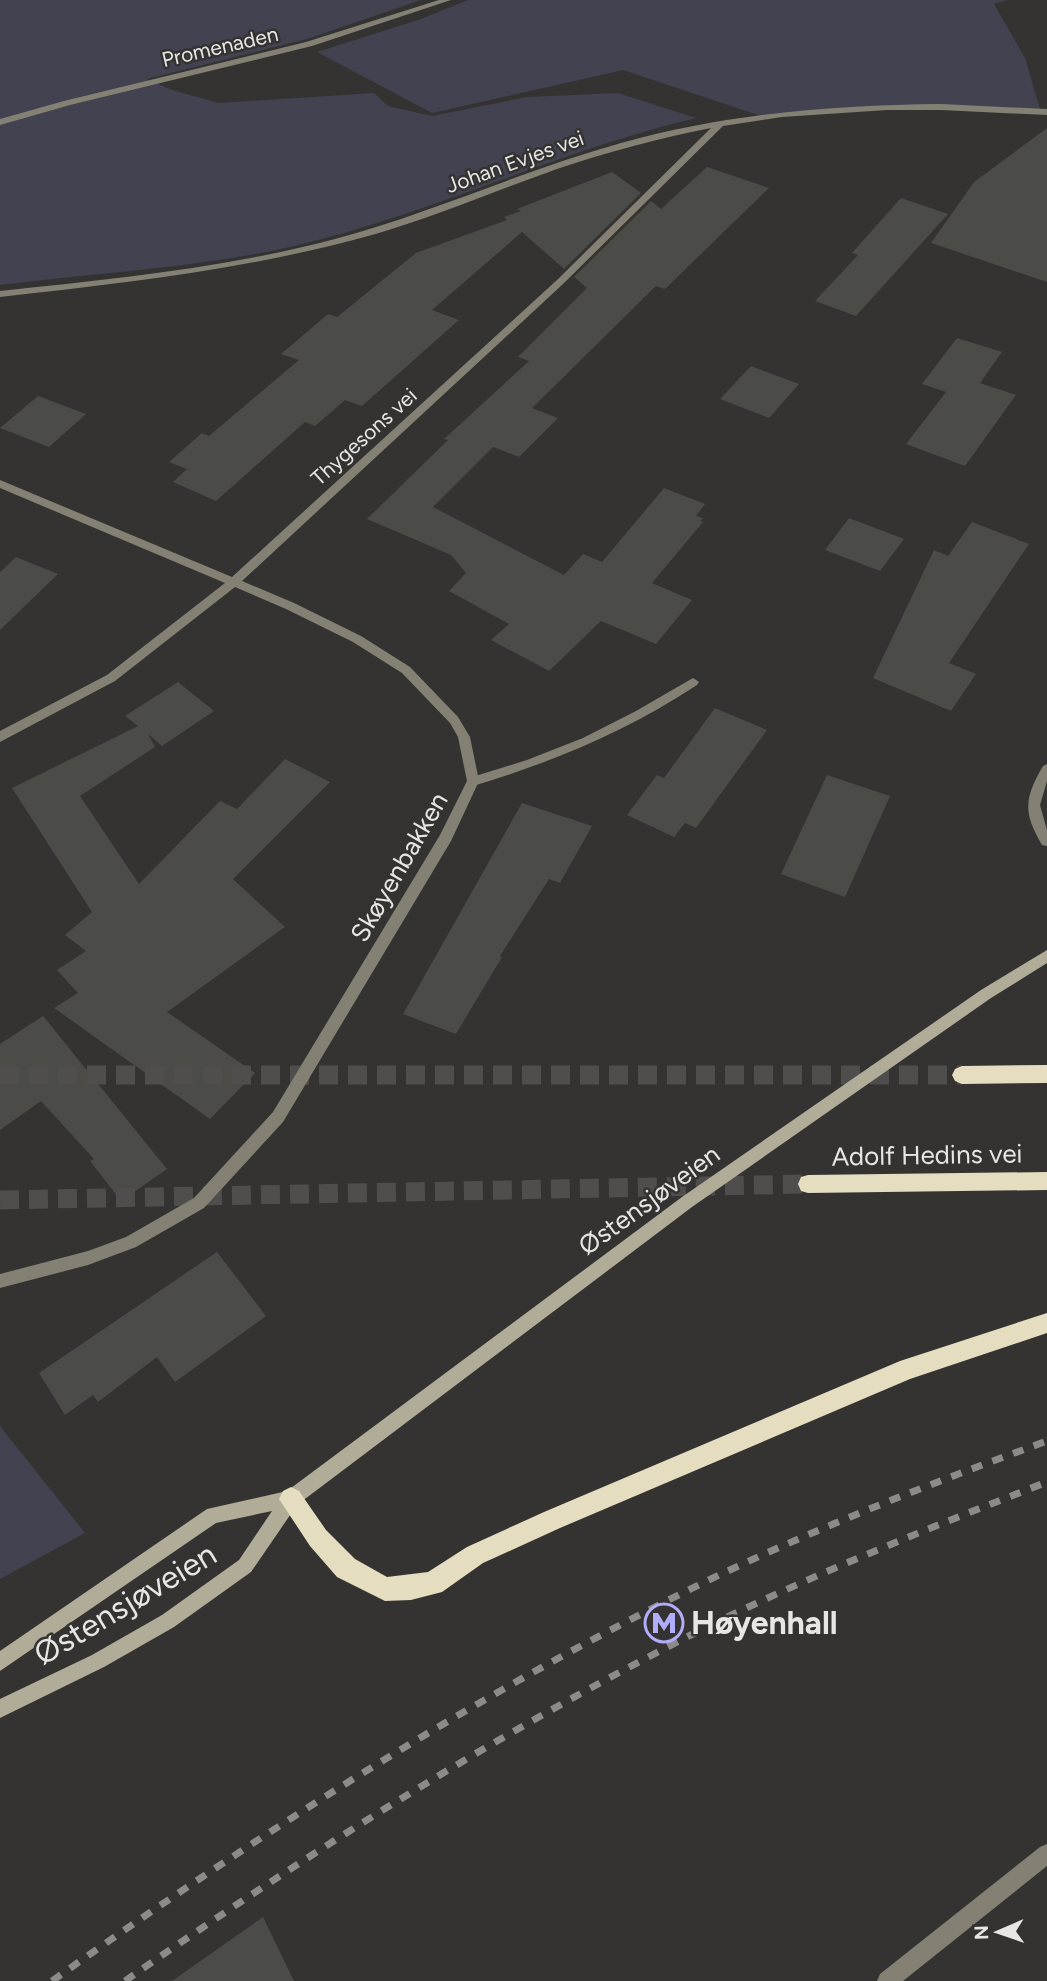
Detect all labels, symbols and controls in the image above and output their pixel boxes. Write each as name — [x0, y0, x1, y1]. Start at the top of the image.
street label: Promenaden — [159, 21, 280, 72]
street label: Johan Evjes vei — [443, 125, 587, 198]
street label: Thygesons vei — [306, 383, 422, 491]
street label: Skøyenbakken — [343, 787, 455, 947]
street label: Adolf Hedins vei — [831, 1137, 1023, 1173]
street label: Østensjøveien — [572, 1138, 726, 1262]
street label: Østensjøveien — [27, 1535, 223, 1673]
metro station icon: Høyenhall — [643, 1602, 685, 1644]
place label: Høyenhall — [691, 1604, 838, 1642]
north arrow — [963, 1897, 1033, 1967]
text: N — [970, 1925, 993, 1940]

